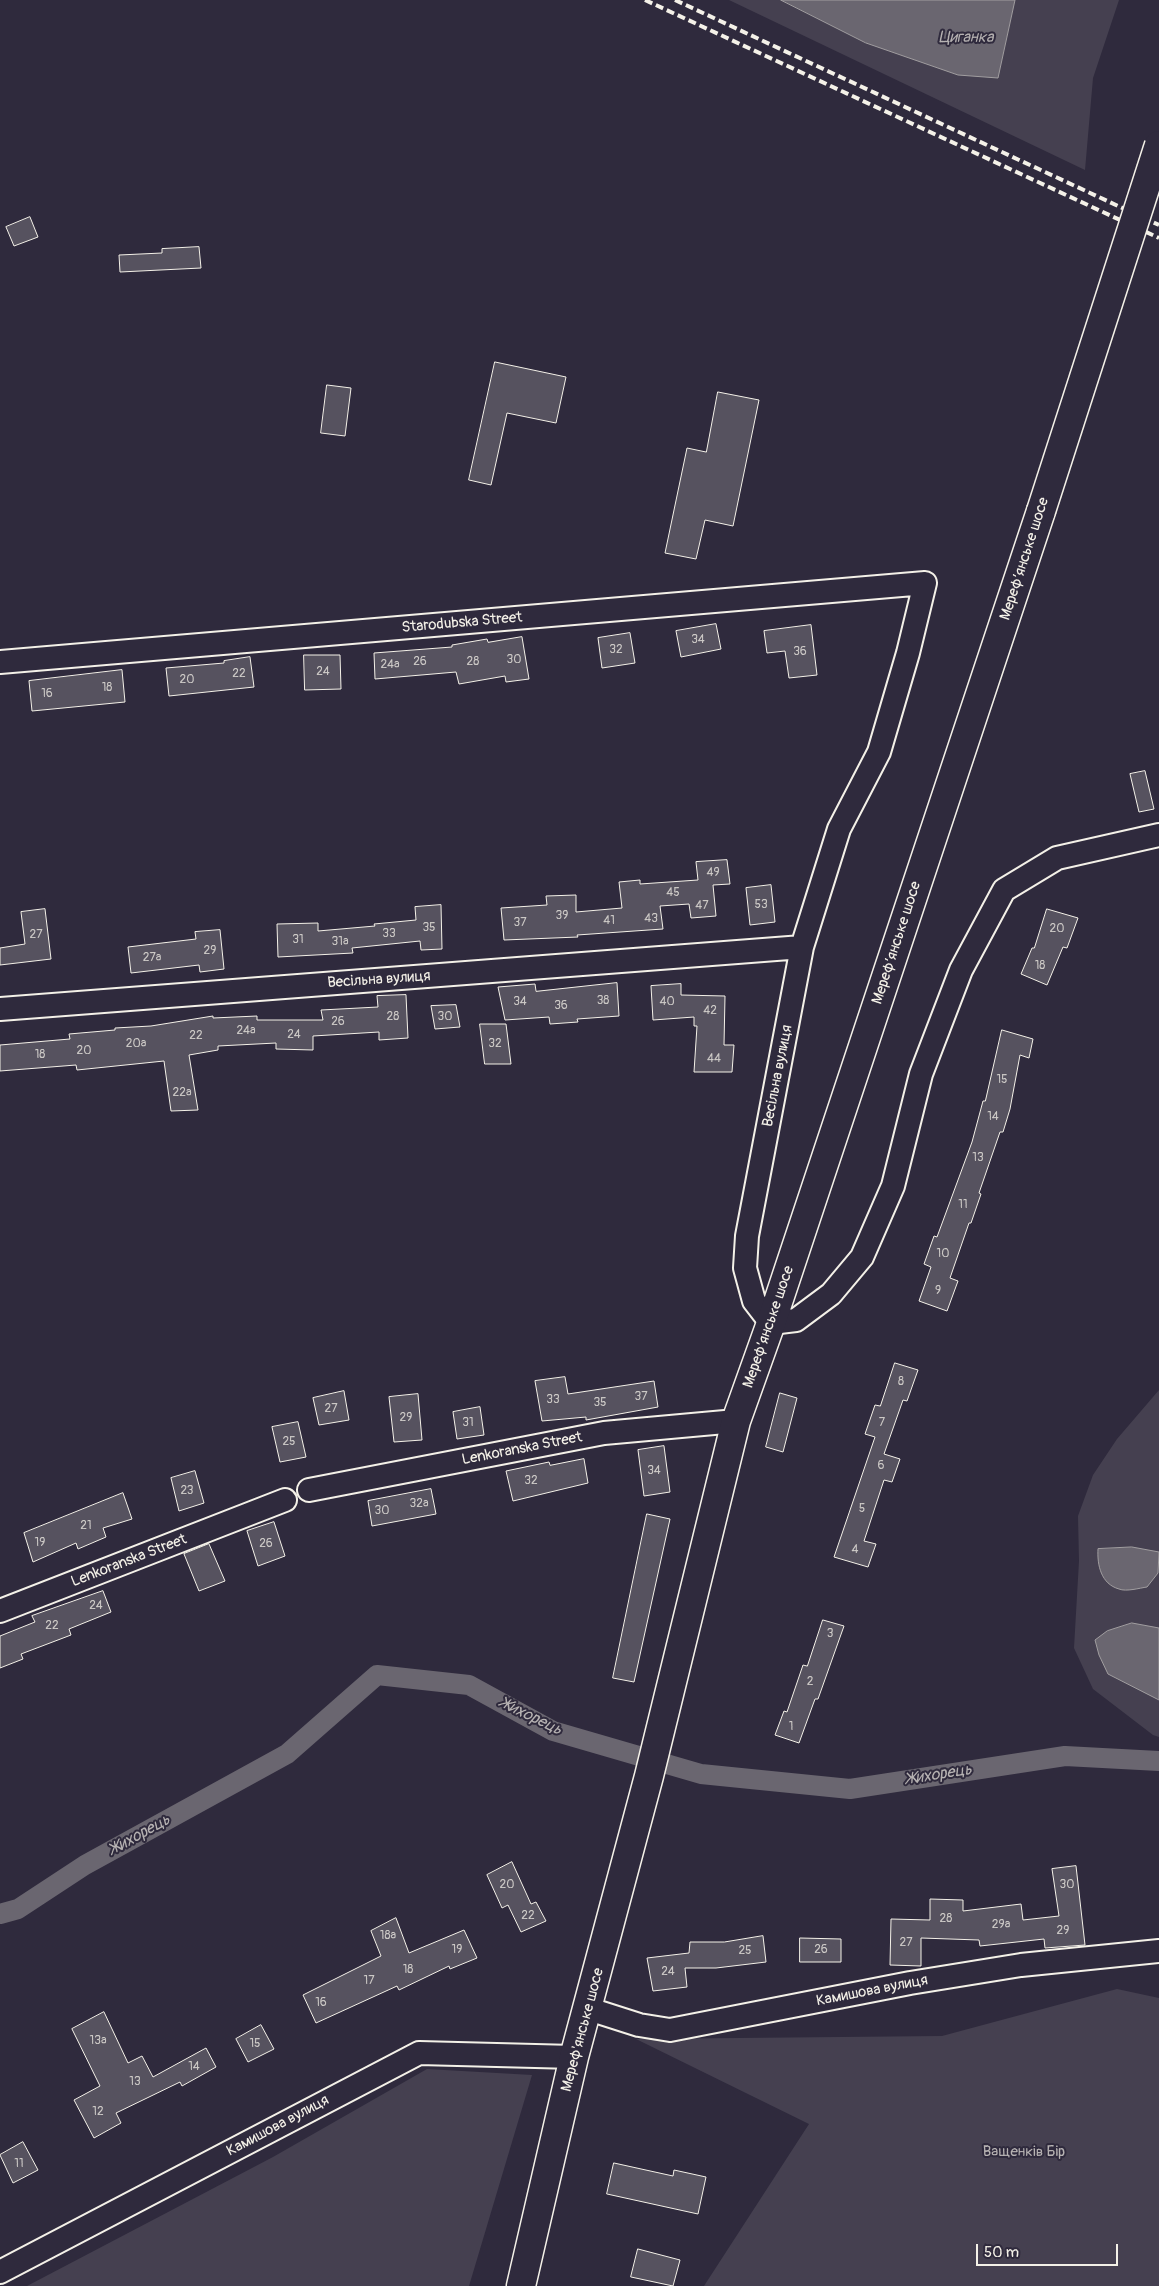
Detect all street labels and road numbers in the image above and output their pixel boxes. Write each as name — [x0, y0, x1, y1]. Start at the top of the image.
street label: Мереф’янське шосе — [997, 495, 1053, 623]
street label: Starodubska Street — [401, 609, 523, 637]
street label: Мереф’янське шосе — [869, 879, 925, 1007]
street label: Весільна вулиця — [327, 967, 431, 993]
street label: Весільна вулиця — [759, 1023, 797, 1129]
street label: Мереф’янське шосе — [740, 1264, 798, 1390]
street label: Lenkoranska Street — [460, 1428, 584, 1470]
street label: Lenkoranska Street — [69, 1531, 189, 1591]
street label: Мереф'янське шосе — [558, 1966, 608, 2094]
street label: Камишова вулиця — [815, 1971, 929, 2011]
street label: Камишова вулиця — [224, 2091, 332, 2161]

